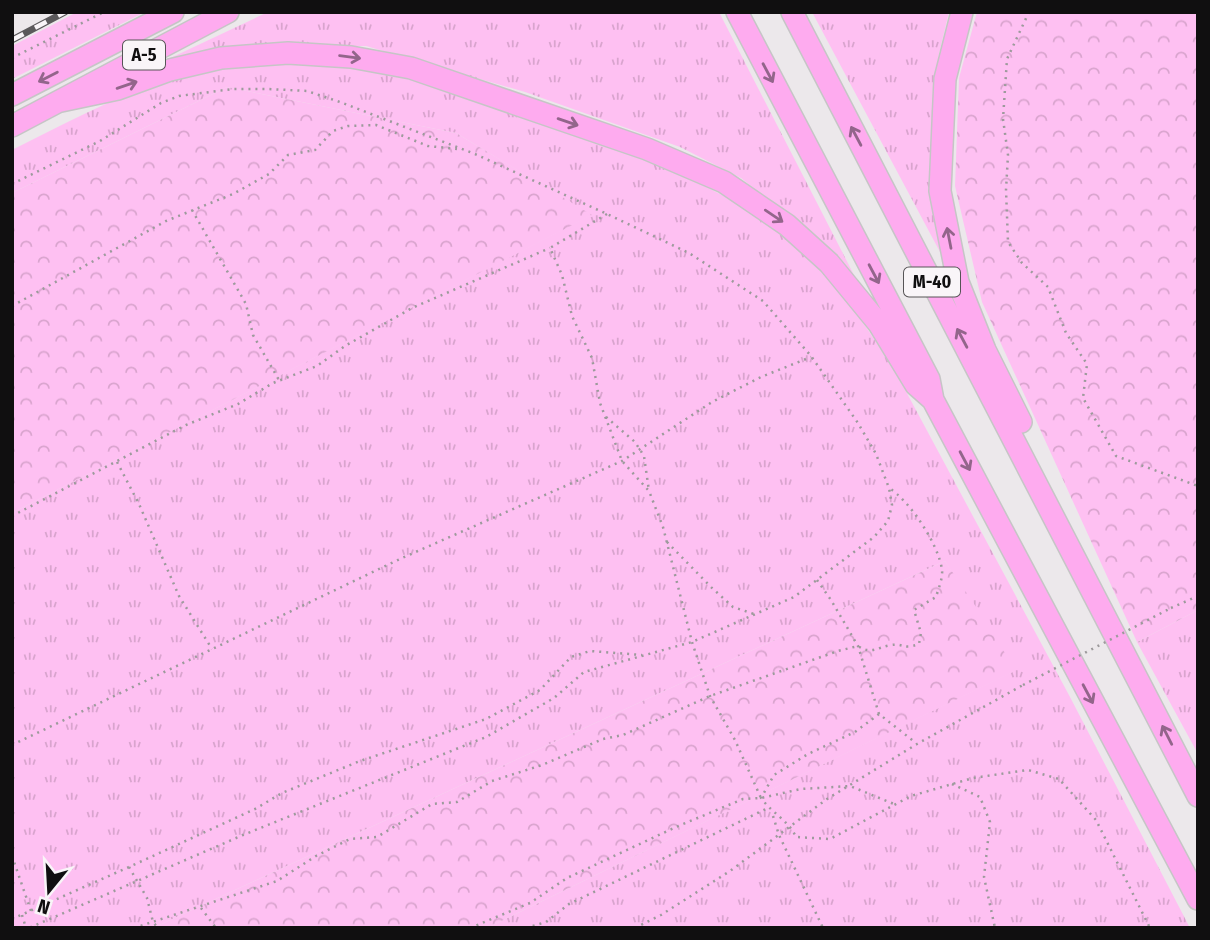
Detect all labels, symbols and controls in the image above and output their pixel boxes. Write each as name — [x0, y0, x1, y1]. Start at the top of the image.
road number: A-5 — [123, 40, 165, 70]
one-way arrow — [339, 51, 361, 64]
one-way arrow — [762, 62, 776, 83]
one-way arrow — [38, 71, 58, 85]
one-way arrow — [116, 78, 138, 90]
one-way arrow — [557, 116, 579, 129]
one-way arrow — [849, 127, 863, 147]
one-way arrow — [764, 209, 783, 223]
one-way arrow — [942, 227, 956, 250]
one-way arrow — [868, 263, 881, 284]
road number: M-40 — [904, 268, 960, 296]
one-way arrow — [954, 328, 968, 349]
one-way arrow — [959, 450, 972, 471]
one-way arrow — [1082, 683, 1095, 704]
one-way arrow — [1159, 725, 1173, 746]
north arrow — [14, 856, 84, 926]
text: N — [35, 894, 53, 919]

